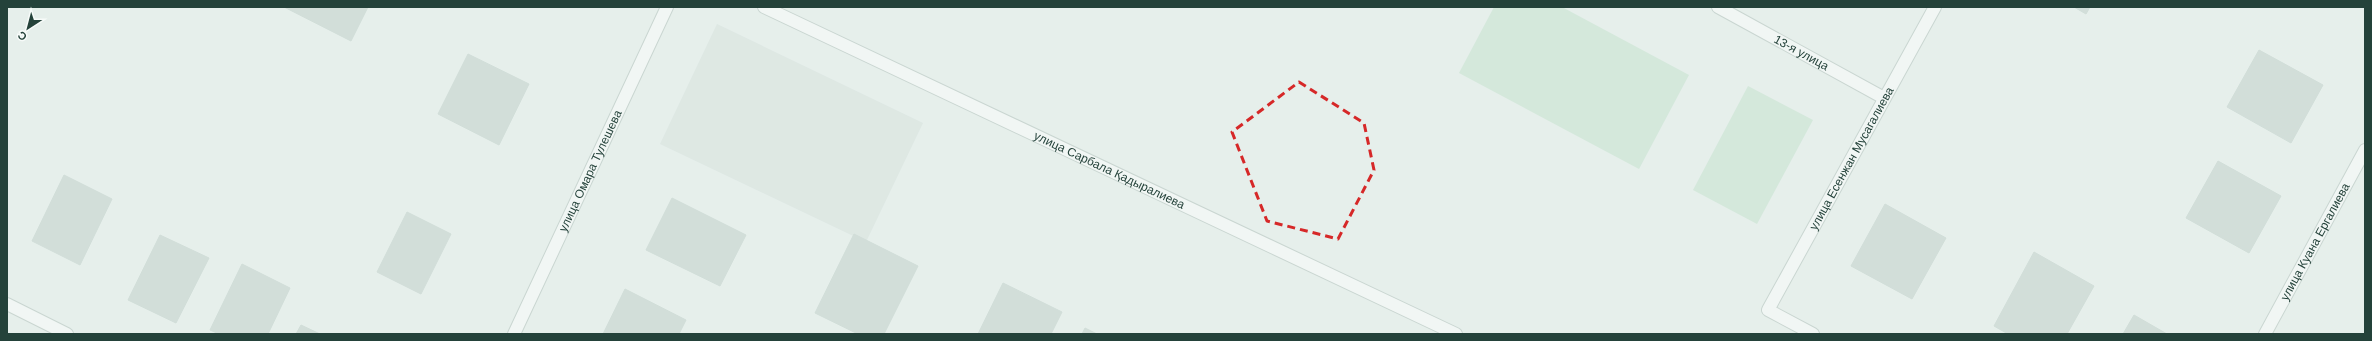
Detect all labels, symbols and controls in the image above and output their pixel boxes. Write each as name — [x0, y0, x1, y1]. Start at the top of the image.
north arrow — [8, 8, 48, 48]
text: С — [15, 29, 29, 43]
street label: 13-я улица — [1772, 32, 1831, 73]
street label: улица Есенжан Мусагалиева — [1806, 84, 1897, 232]
street label: улица Омара Тулешева — [556, 108, 625, 234]
street label: улица Сарбала Қадыралиева — [1032, 129, 1187, 212]
street label: улица Куана Ергалиева — [2278, 180, 2353, 303]

